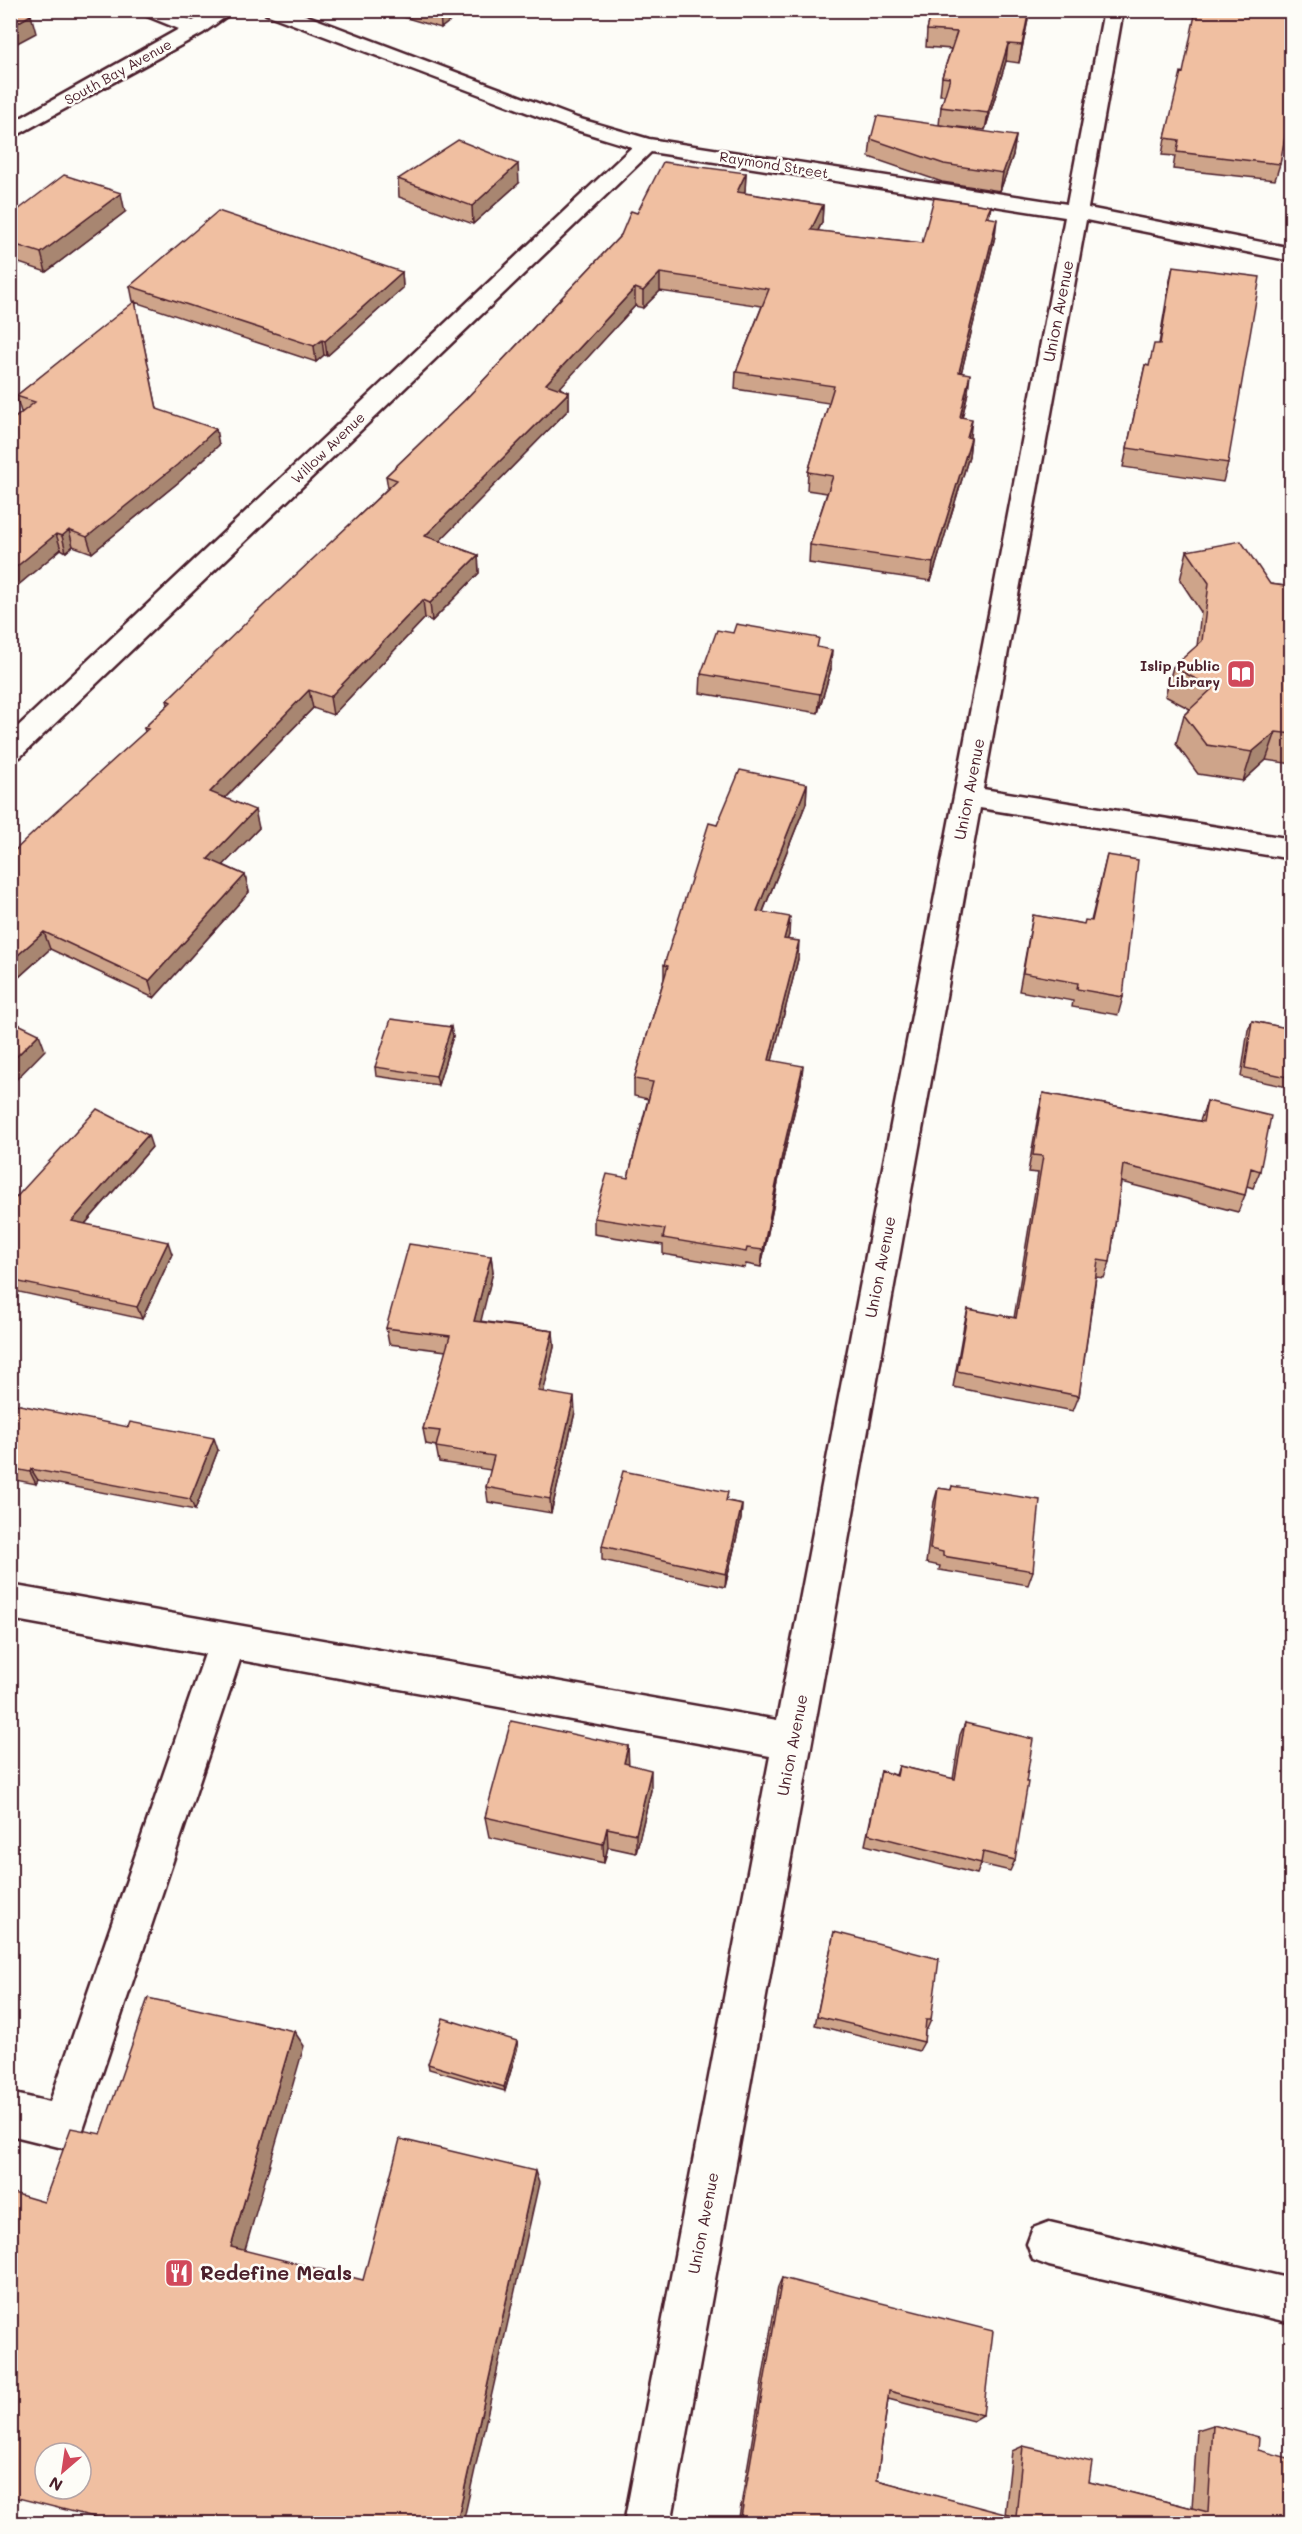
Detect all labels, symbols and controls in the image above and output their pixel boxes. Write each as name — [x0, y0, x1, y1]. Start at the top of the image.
street label: South Bay Avenue — [61, 34, 175, 109]
street label: Raymond Street — [718, 147, 830, 183]
street label: Union Avenue — [1037, 258, 1078, 364]
street label: Willow Avenue — [287, 408, 369, 488]
place label: Islip Public Library — [1140, 656, 1220, 691]
library icon: Islip Public Library — [1225, 658, 1257, 690]
street label: Union Avenue — [948, 736, 989, 842]
street label: Union Avenue — [859, 1214, 900, 1320]
street label: Union Avenue — [771, 1692, 812, 1798]
street label: Union Avenue — [682, 2170, 723, 2276]
restaurant icon: Redefine Meals — [163, 2257, 195, 2289]
place label: Redefine Meals — [200, 2259, 352, 2285]
north arrow — [33, 2441, 93, 2501]
text: N — [45, 2472, 66, 2497]

